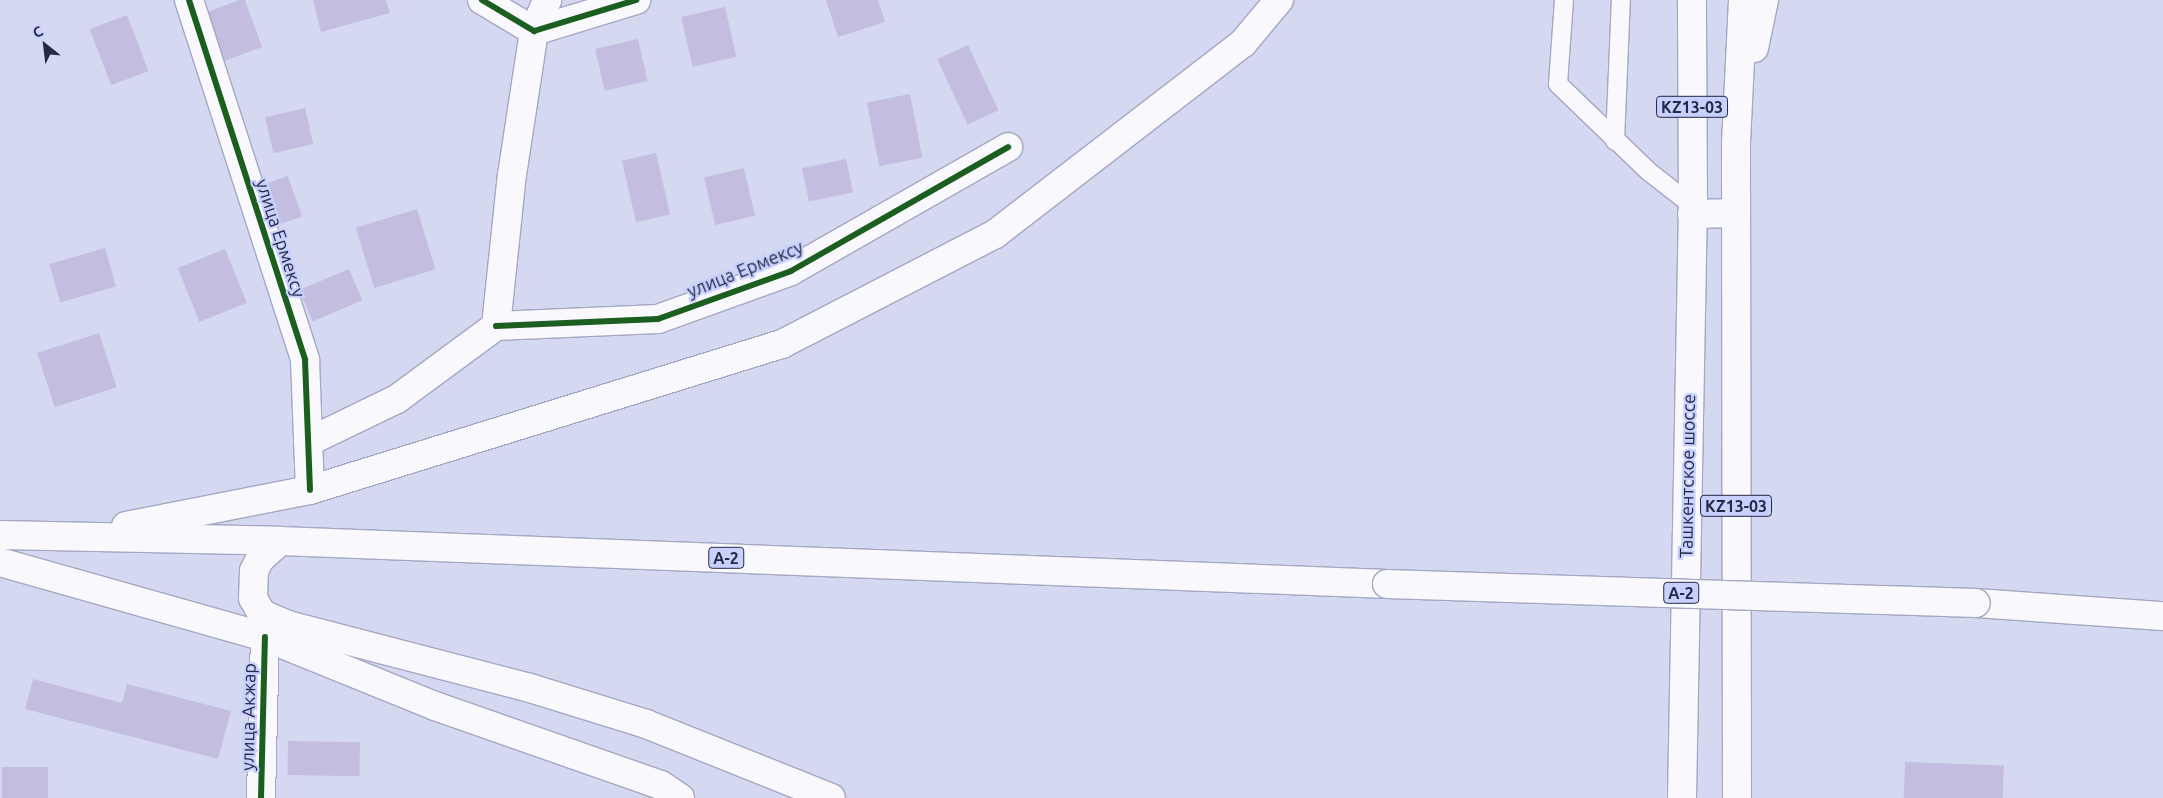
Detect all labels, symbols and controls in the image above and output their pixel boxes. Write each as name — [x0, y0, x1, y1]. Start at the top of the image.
north arrow — [20, 20, 70, 70]
text: С — [30, 23, 46, 41]
road number: KZ13-03 — [1656, 94, 1728, 120]
street label: улица Ермексу — [252, 176, 310, 300]
street label: улица Ермексу — [684, 236, 806, 302]
street label: Ташкентское шоссе — [1675, 394, 1699, 558]
road number: KZ13-03 — [1700, 492, 1772, 520]
road number: A-2 — [707, 544, 745, 572]
road number: A-2 — [1662, 580, 1700, 606]
street label: улица Акжар — [236, 663, 260, 771]

